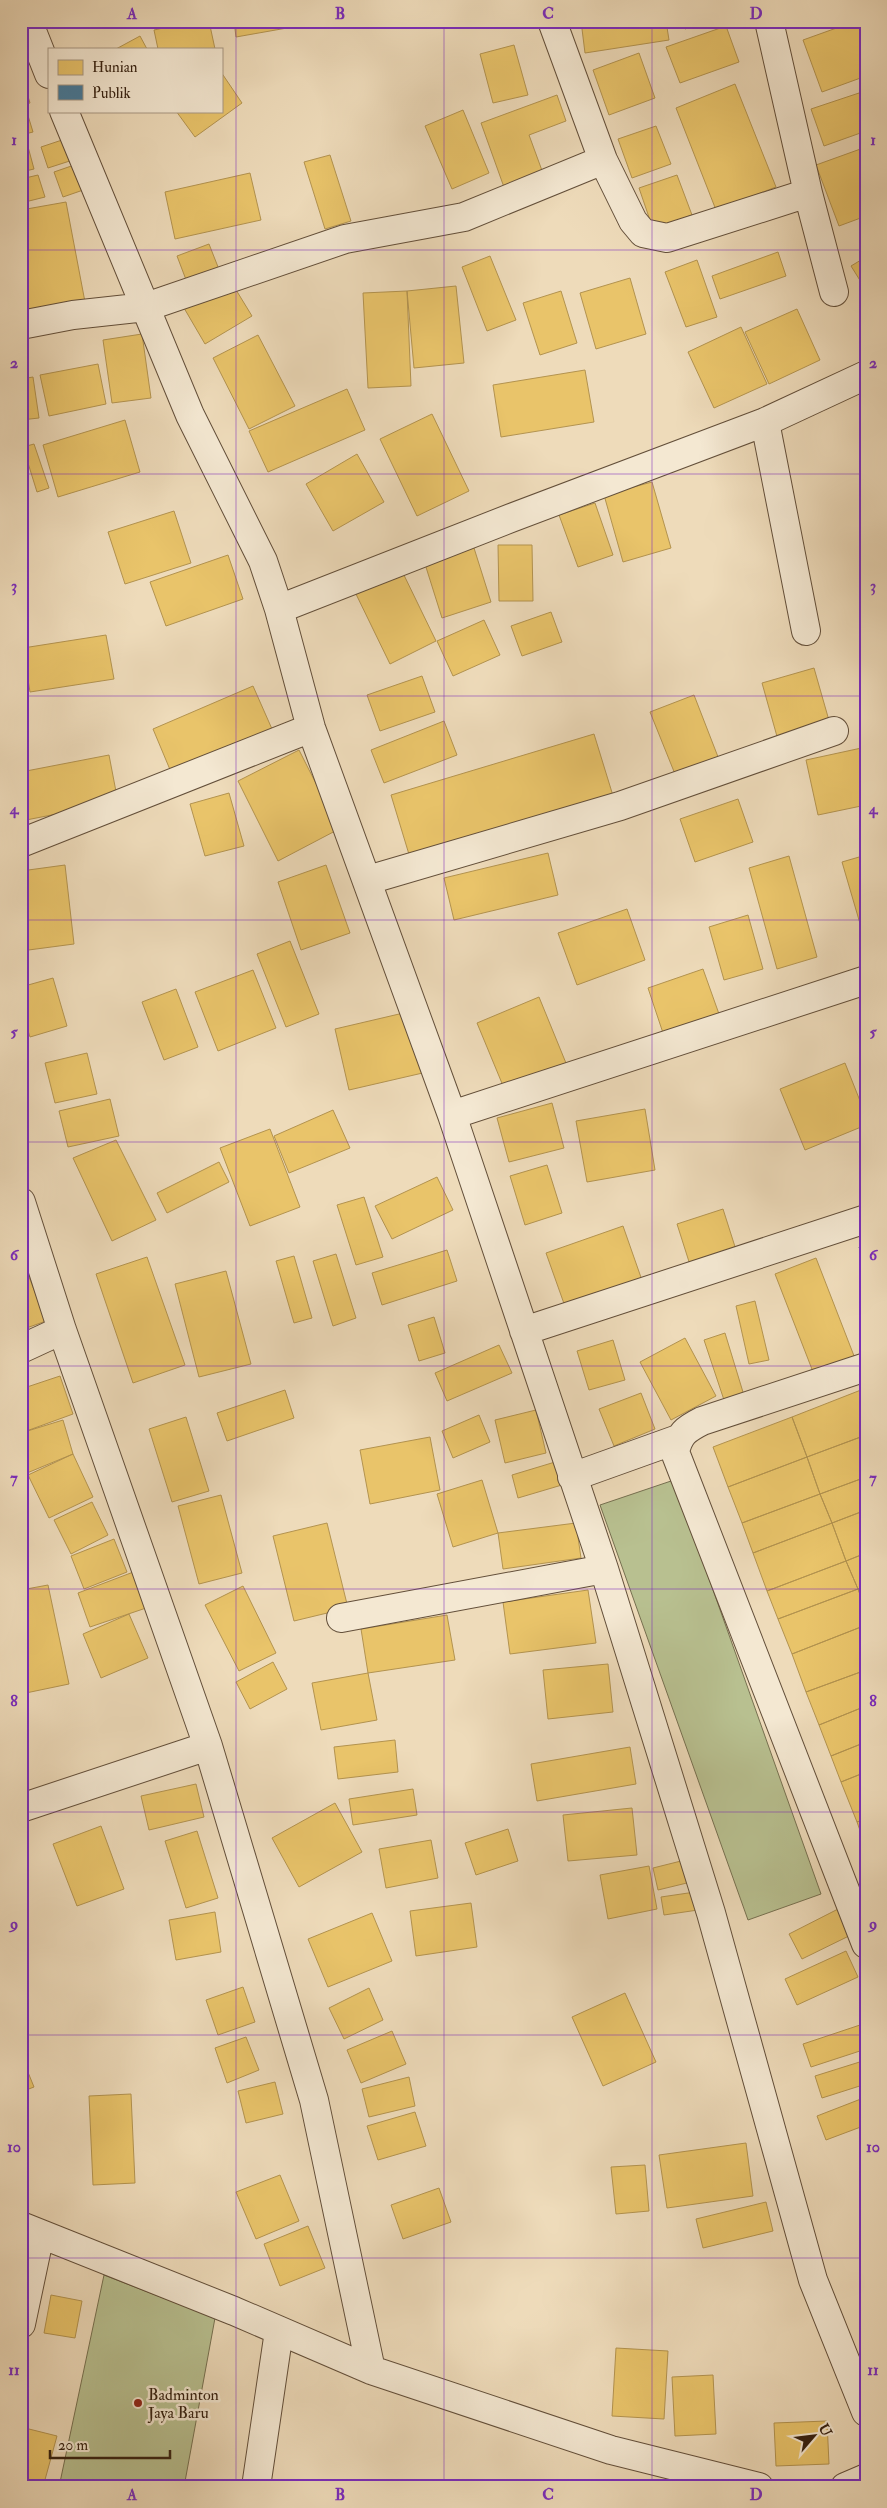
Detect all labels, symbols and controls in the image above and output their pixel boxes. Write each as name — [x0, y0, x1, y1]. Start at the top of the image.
text: A — [126, 4, 138, 24]
text: B — [335, 4, 345, 24]
text: C — [542, 4, 554, 24]
text: D — [749, 4, 763, 24]
legend — [48, 48, 222, 112]
text: Hunian — [92, 58, 138, 77]
text: Publik — [92, 84, 131, 103]
text: 1 — [11, 130, 17, 150]
text: 1 — [870, 130, 876, 150]
text: 2 — [10, 353, 18, 373]
text: 2 — [869, 353, 877, 373]
text: 3 — [11, 576, 17, 596]
text: 3 — [870, 576, 876, 596]
text: 4 — [9, 799, 20, 819]
text: 4 — [868, 799, 879, 819]
text: 5 — [10, 1022, 18, 1042]
text: 5 — [869, 1022, 877, 1042]
text: 6 — [10, 1245, 20, 1265]
text: 6 — [869, 1245, 879, 1265]
text: 7 — [10, 1468, 18, 1488]
text: 7 — [869, 1468, 877, 1488]
text: 8 — [10, 1691, 18, 1711]
text: 8 — [869, 1691, 877, 1711]
text: 9 — [8, 1914, 18, 1934]
text: 9 — [867, 1914, 877, 1934]
text: 10 — [7, 2137, 21, 2157]
text: 10 — [866, 2137, 880, 2157]
text: 11 — [8, 2360, 20, 2380]
text: 11 — [867, 2360, 879, 2380]
place label: Badminton Jaya Baru — [147, 2385, 219, 2424]
marker: Badminton Jaya Baru — [132, 2397, 144, 2409]
north arrow — [790, 2410, 840, 2460]
text: U — [815, 2421, 835, 2440]
scale bar — [50, 2428, 170, 2460]
text: 20 m — [58, 2436, 88, 2455]
text: A — [126, 2485, 138, 2505]
text: B — [335, 2485, 345, 2505]
text: C — [542, 2485, 554, 2505]
text: D — [749, 2485, 763, 2505]

